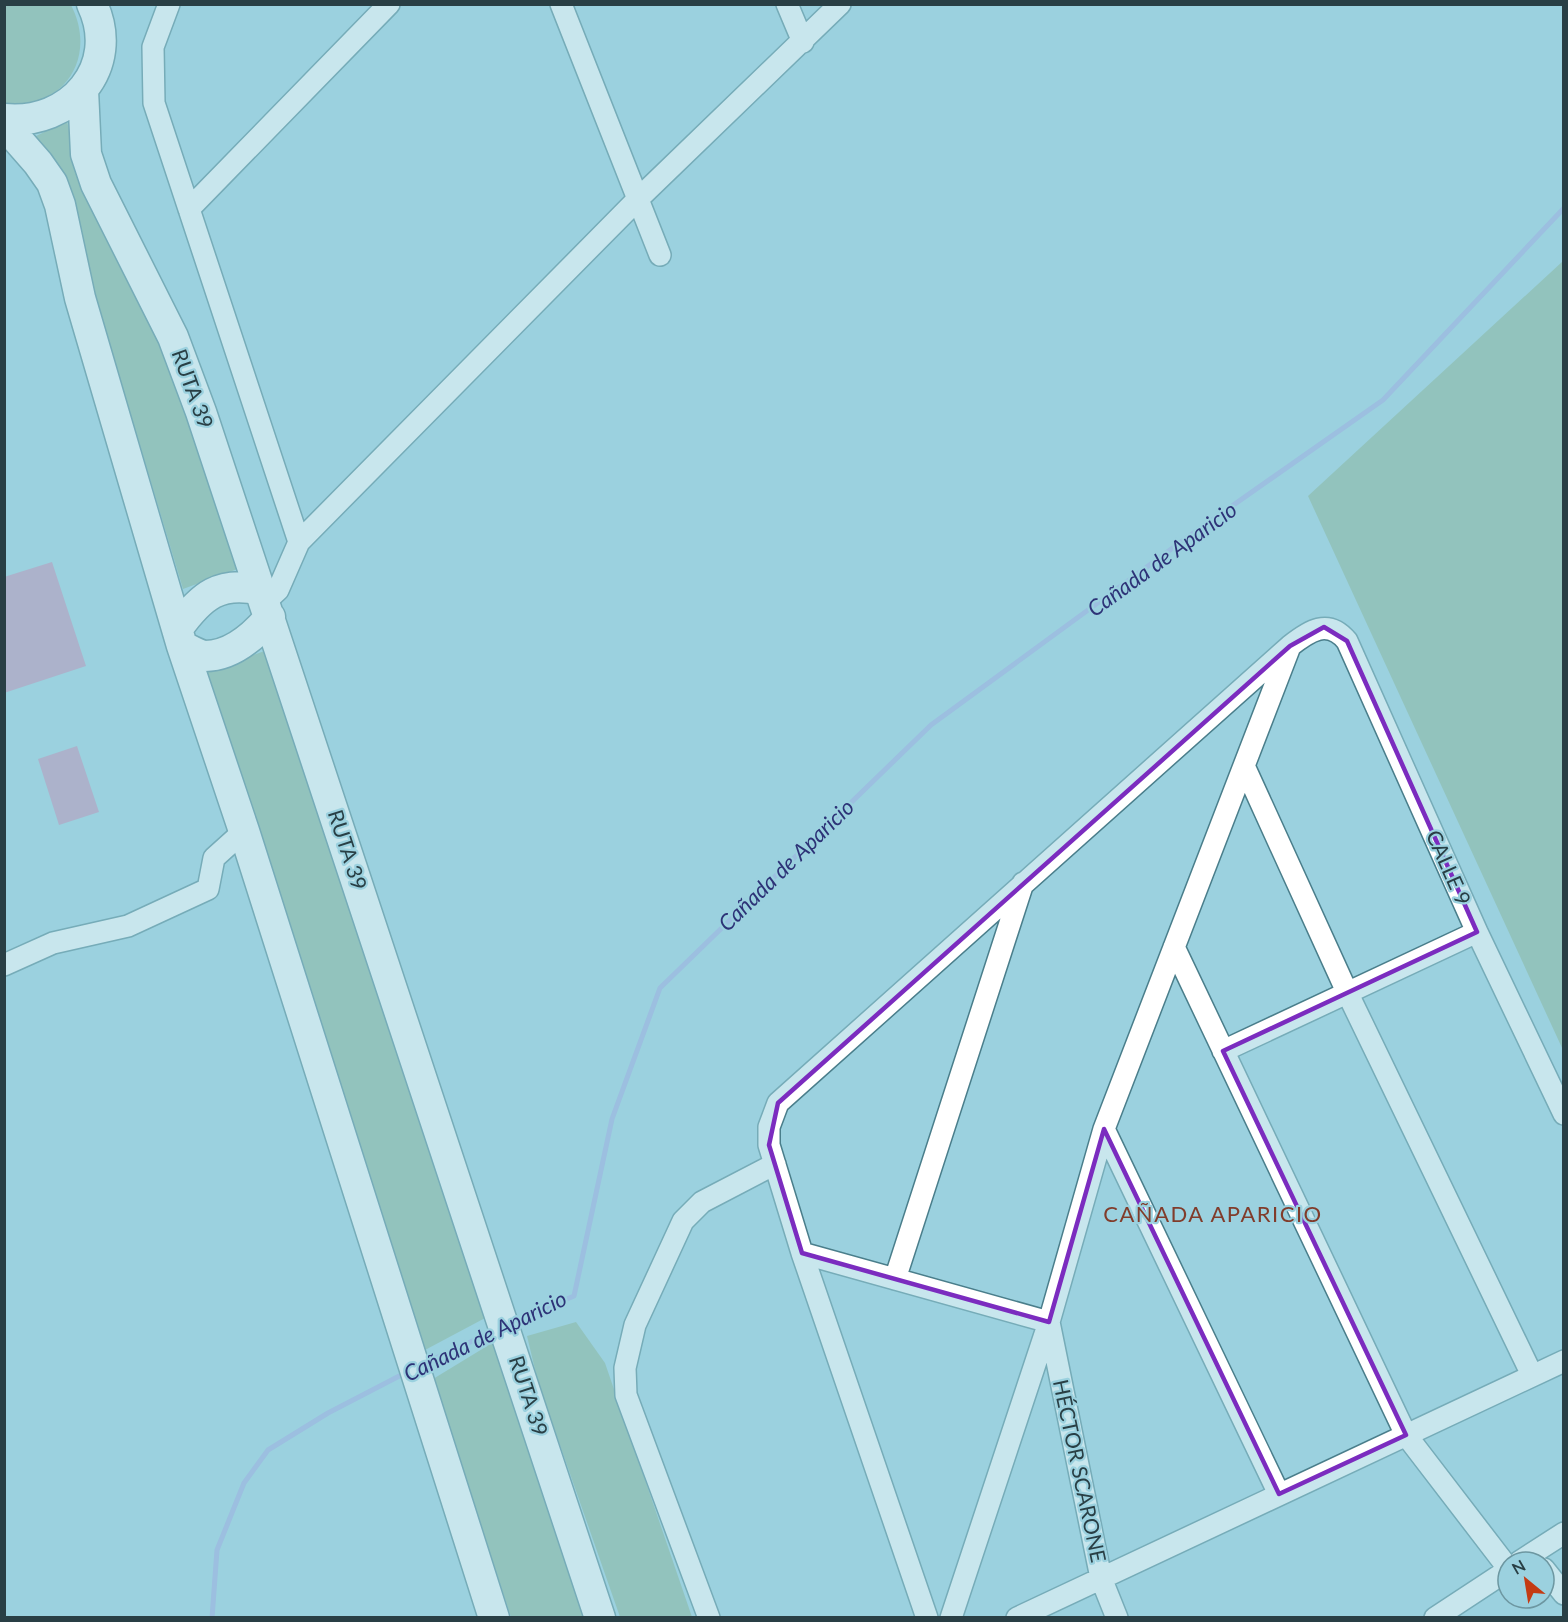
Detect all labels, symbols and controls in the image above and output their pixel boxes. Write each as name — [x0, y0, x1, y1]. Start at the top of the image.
street label: RUTA 39 — [168, 345, 219, 432]
water label: Cañada de Aparicio — [1082, 495, 1242, 622]
water label: Cañada de Aparicio — [712, 793, 859, 936]
street label: RUTA 39 — [324, 806, 373, 893]
street label: CALLE 9 — [1422, 826, 1477, 909]
district label: CAÑADA APARICIO — [1103, 1200, 1323, 1227]
water label: Cañada de Aparicio — [399, 1284, 571, 1387]
street label: RUTA 39 — [505, 1352, 554, 1439]
street label: HÉCTOR SCARONE — [1049, 1377, 1112, 1565]
north arrow — [1496, 1550, 1556, 1610]
text: N — [1508, 1555, 1528, 1578]

